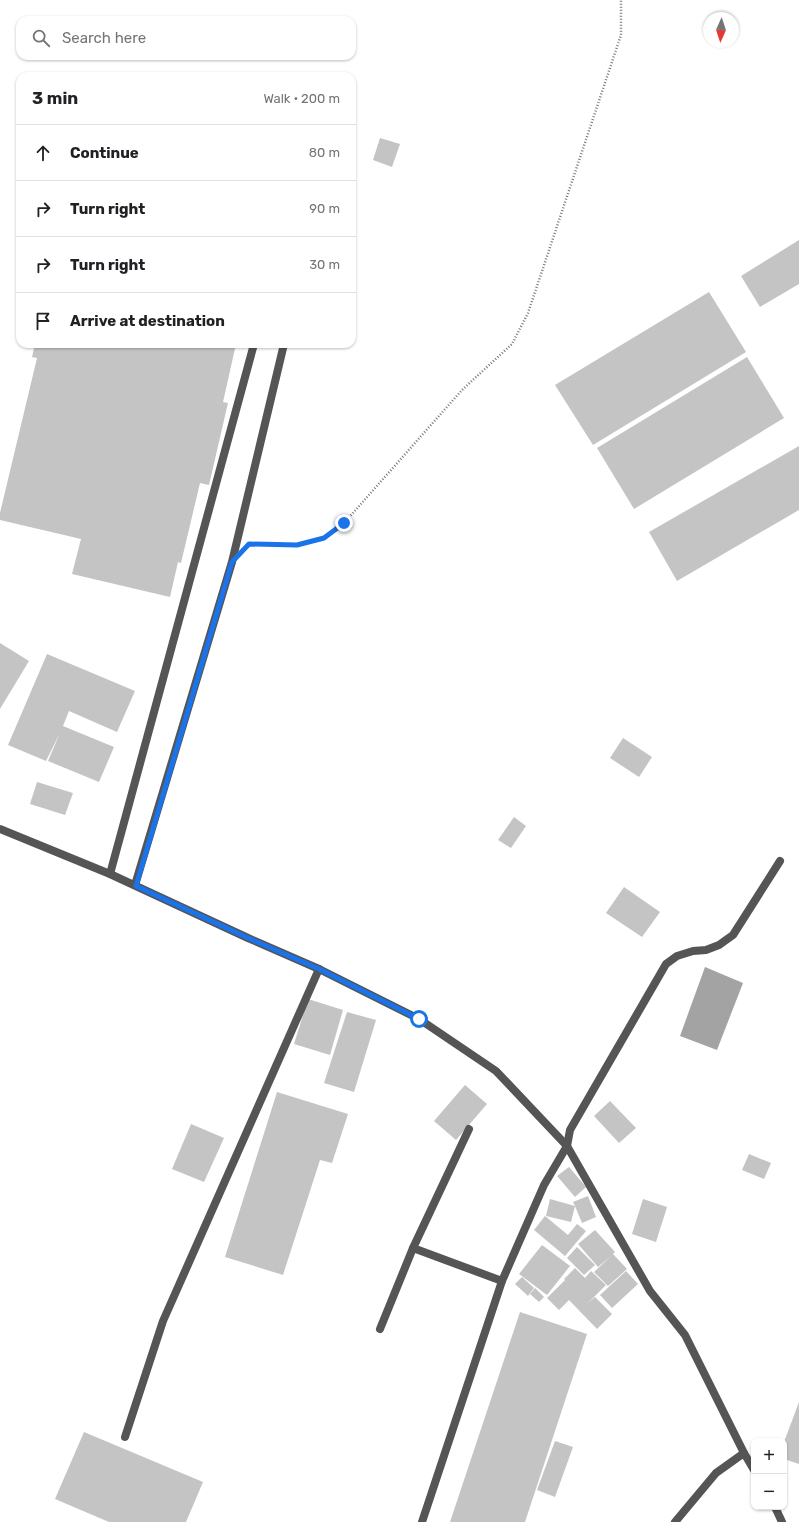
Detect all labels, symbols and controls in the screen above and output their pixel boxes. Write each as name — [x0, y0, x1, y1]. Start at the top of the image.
north arrow — [703, 12, 739, 48]
search box — [16, 16, 356, 60]
icon: search — [30, 27, 52, 49]
text: Search here — [62, 29, 146, 47]
text: 3 min — [32, 88, 78, 108]
text: Walk · 200 m — [263, 91, 340, 106]
icon: ahead — [32, 142, 54, 164]
text: Continue — [70, 144, 139, 162]
text: 80 m — [309, 145, 340, 160]
icon: right — [32, 198, 54, 220]
text: Turn right — [70, 200, 145, 218]
text: 90 m — [309, 201, 340, 216]
icon: right — [32, 254, 54, 276]
text: Turn right — [70, 256, 145, 274]
text: 30 m — [309, 257, 340, 272]
icon: arrive — [32, 310, 54, 332]
text: Arrive at destination — [70, 312, 225, 330]
route end — [335, 514, 353, 532]
route start — [410, 1010, 428, 1028]
map controls — [751, 1438, 787, 1510]
button: + — [751, 1438, 787, 1474]
button: − — [751, 1474, 787, 1510]

